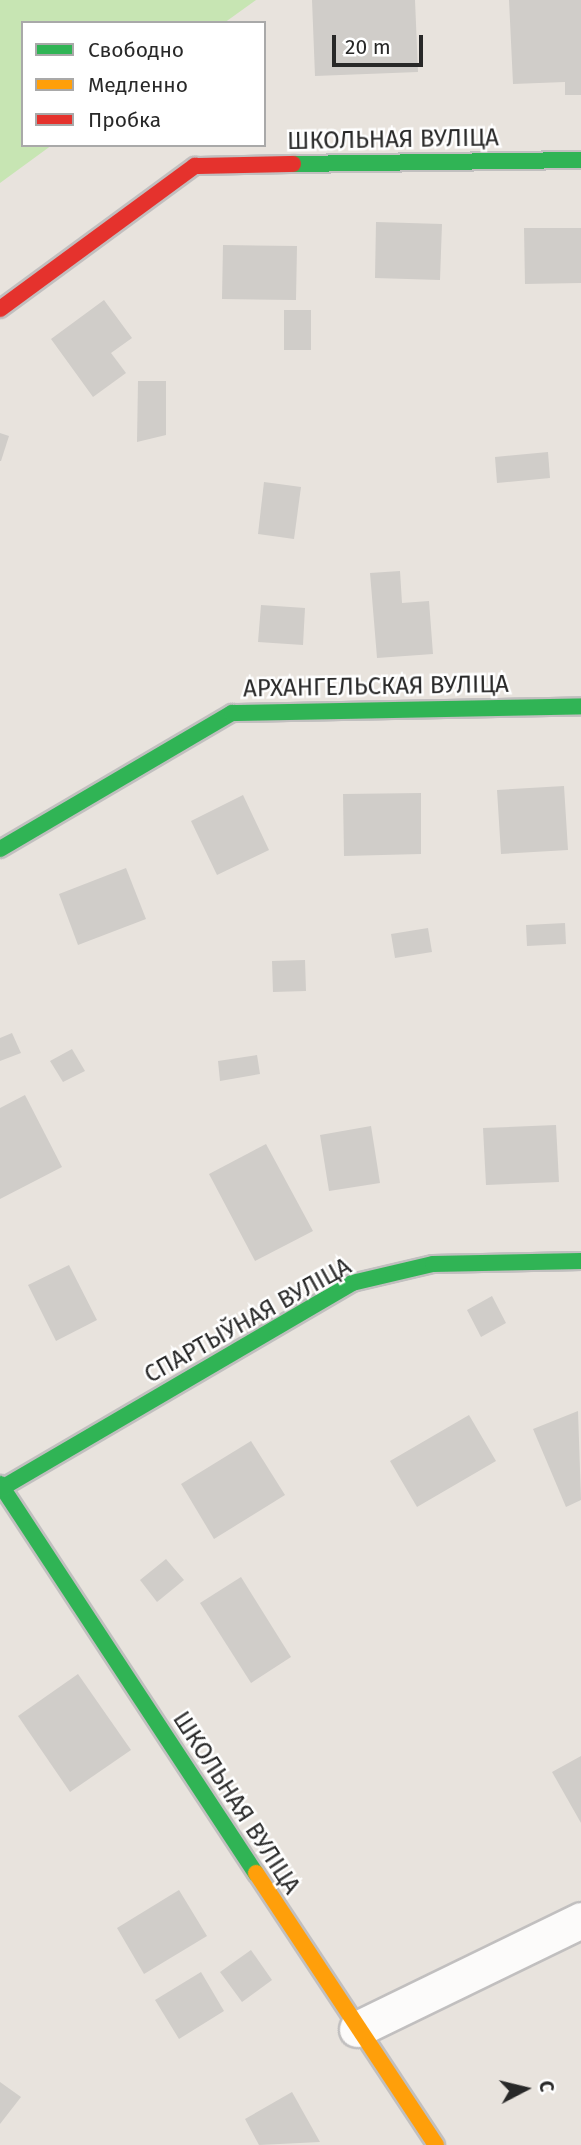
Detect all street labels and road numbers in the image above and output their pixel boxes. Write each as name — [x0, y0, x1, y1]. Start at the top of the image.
street label: ШКОЛЬНАЯ ВУЛІЦА — [287, 124, 499, 156]
street label: АРХАНГЕЛЬСКАЯ ВУЛІЦА — [243, 670, 509, 704]
street label: СПАРТЫЎНАЯ ВУЛІЦА — [140, 1252, 356, 1390]
street label: ШКОЛЬНАЯ ВУЛІЦА — [166, 1706, 306, 1900]

